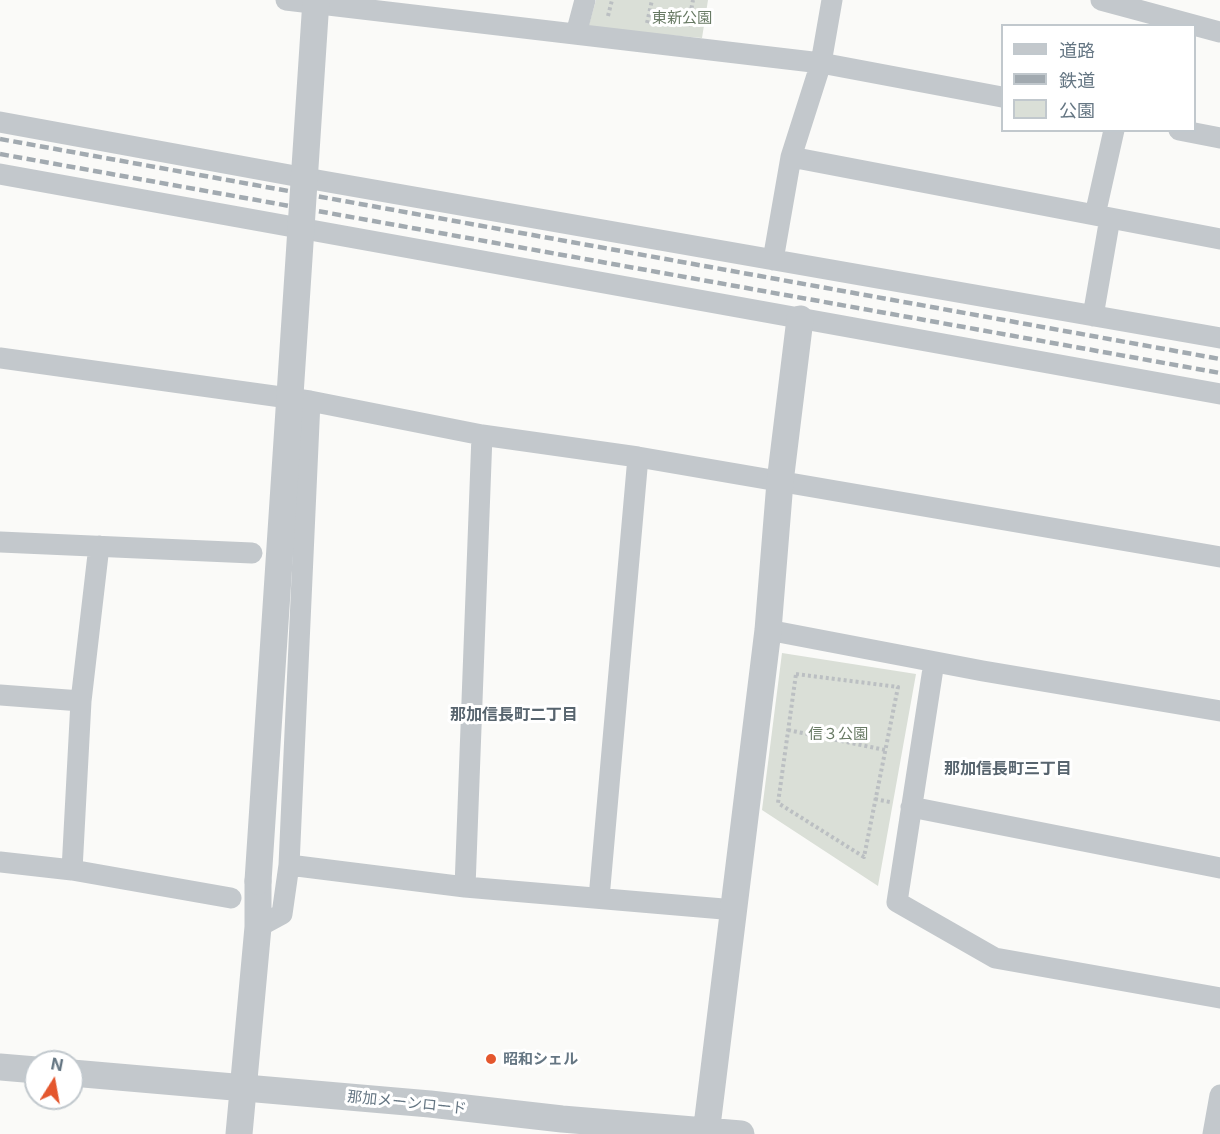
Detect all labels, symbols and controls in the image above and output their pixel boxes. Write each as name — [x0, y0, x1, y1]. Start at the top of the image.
park label: 東新公園 — [652, 9, 712, 27]
legend — [1001, 24, 1196, 132]
text: 道路 — [1059, 40, 1095, 61]
text: 鉄道 — [1059, 70, 1095, 91]
text: 公園 — [1059, 100, 1095, 121]
district label: 那加信長町二丁目 — [450, 705, 578, 725]
park label: 信３公園 — [808, 725, 868, 743]
district label: 那加信長町三丁目 — [944, 759, 1072, 779]
north arrow — [24, 1050, 84, 1110]
place label: 昭和シェル — [503, 1050, 578, 1068]
marker: 昭和シェル — [484, 1052, 498, 1066]
text: N — [49, 1053, 65, 1075]
street label: 那加メーンロード — [346, 1088, 468, 1118]

